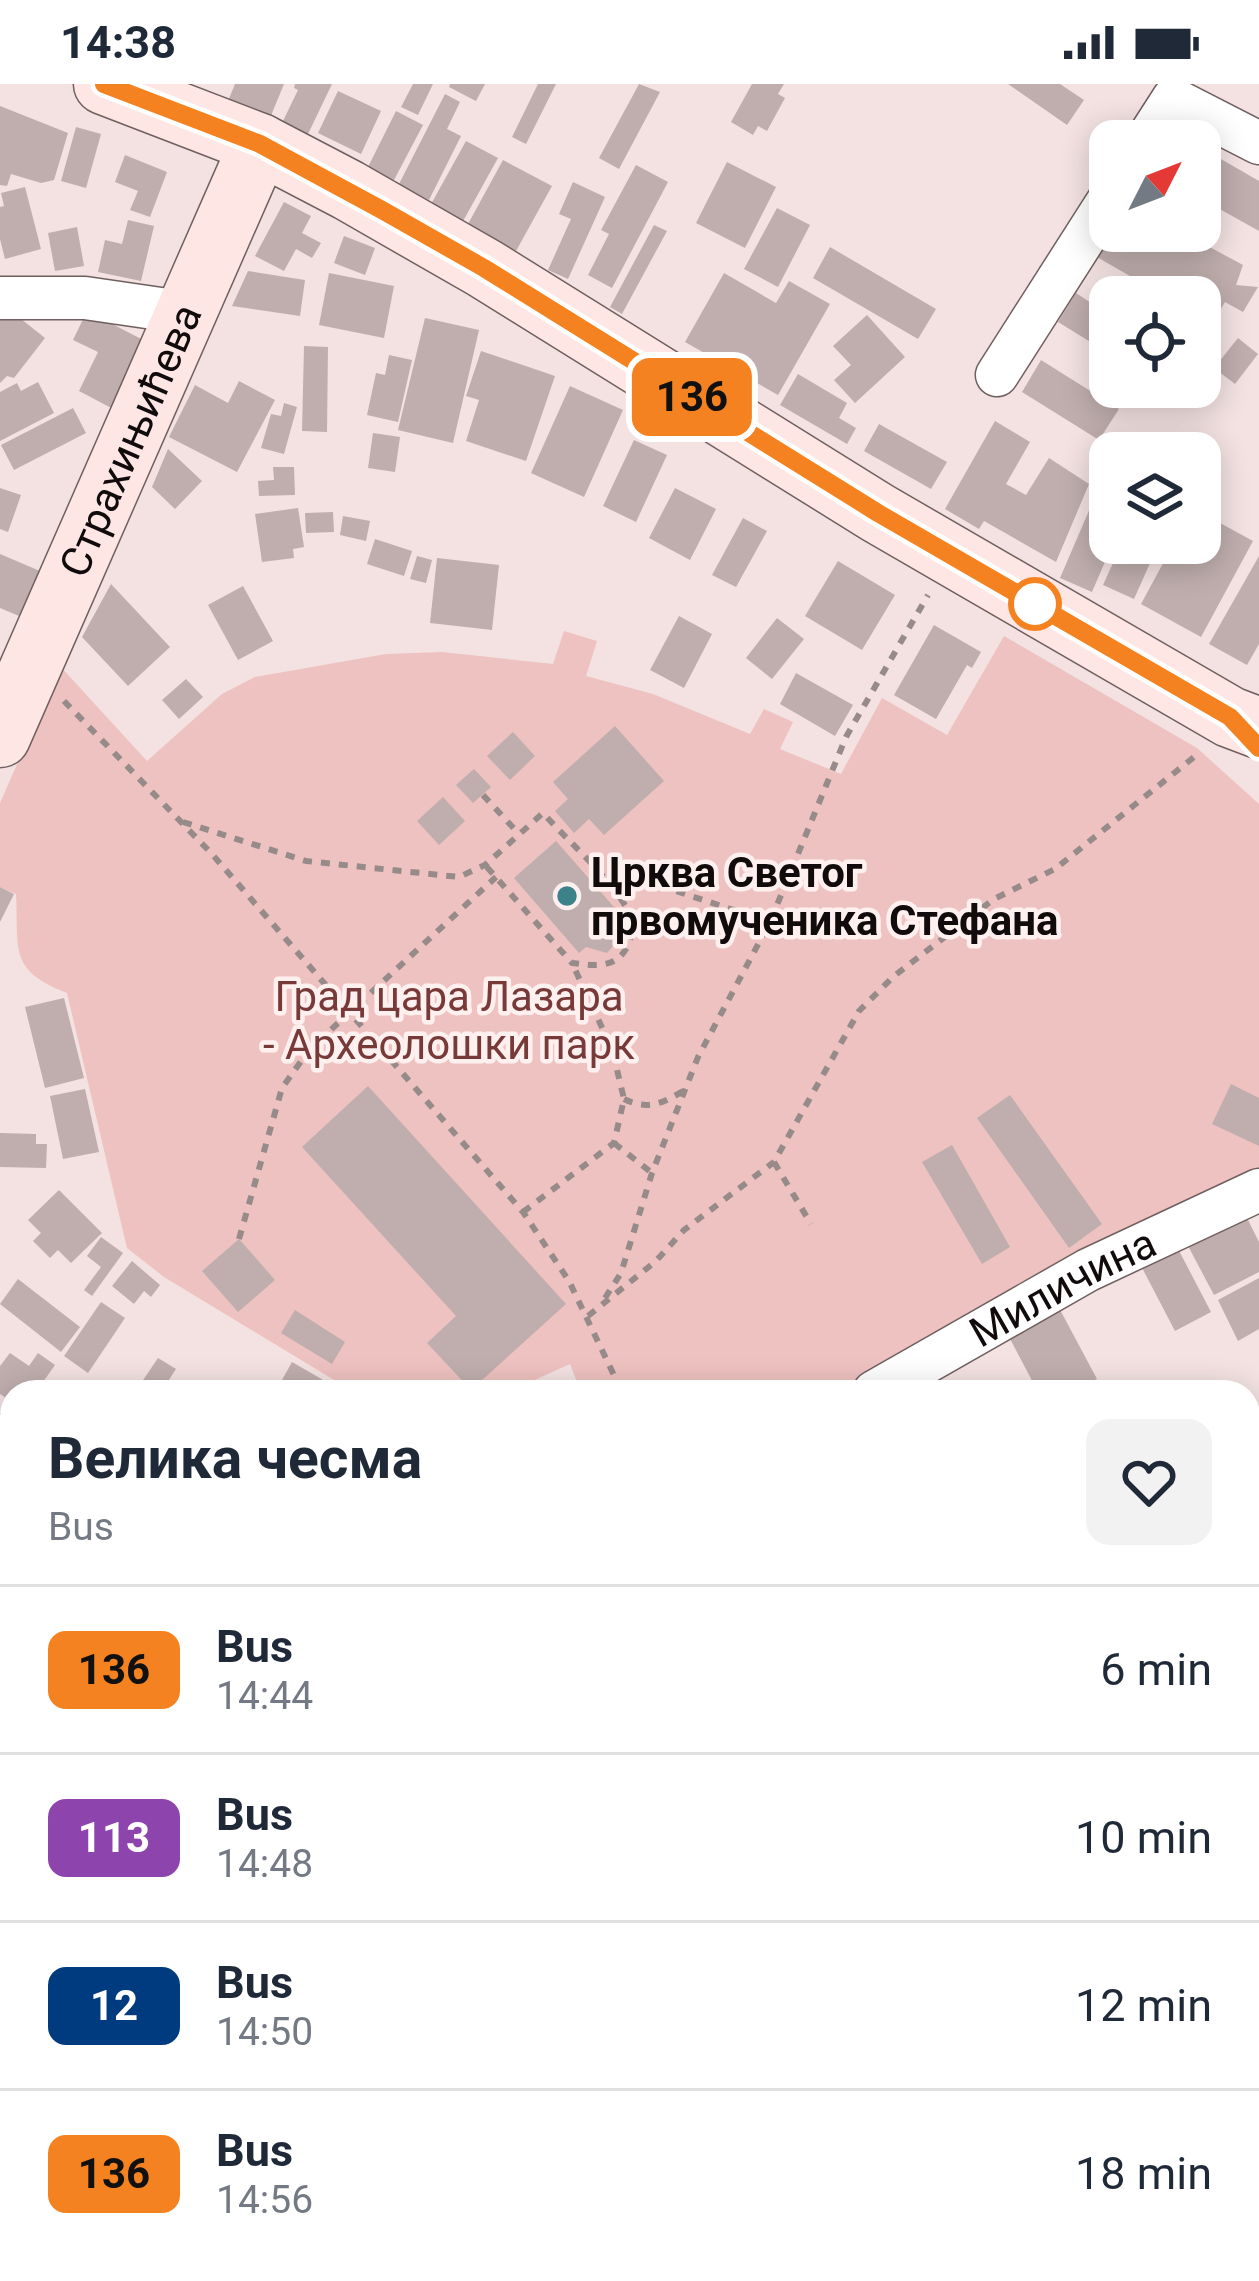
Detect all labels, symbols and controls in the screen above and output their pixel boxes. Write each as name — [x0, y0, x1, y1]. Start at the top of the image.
text: 14:38 — [60, 16, 176, 69]
north arrow — [1089, 120, 1221, 252]
map controls — [1089, 120, 1221, 564]
button: locate — [1089, 276, 1221, 408]
street label: Страхињићева — [49, 297, 212, 584]
line badge: 136 — [623, 358, 761, 436]
text: 136 — [656, 372, 728, 421]
button: layers — [1089, 432, 1221, 564]
unlabelled marker — [1010, 579, 1060, 629]
place label: Црква Светог првомученика Стефана — [591, 848, 1059, 945]
marker: Црква Светог првомученика Стефана — [554, 883, 580, 909]
park label: Град цара Лазара - Археолошки парк — [263, 972, 635, 1069]
street label: Миличина — [961, 1218, 1163, 1357]
button: heart — [1086, 1419, 1212, 1545]
text: Велика чесма — [48, 1425, 422, 1492]
text: Bus — [48, 1504, 114, 1550]
text: Bus — [216, 1620, 293, 1673]
text: 6 min — [1100, 1643, 1212, 1696]
text: 136 — [78, 1645, 150, 1694]
text: 14:44 — [216, 1673, 313, 1719]
text: Bus — [216, 1788, 293, 1841]
text: 10 min — [1075, 1811, 1212, 1864]
text: 113 — [78, 1813, 150, 1862]
text: 14:48 — [216, 1841, 313, 1887]
text: Bus — [216, 1956, 293, 2009]
text: 12 min — [1075, 1979, 1212, 2032]
text: 12 — [90, 1981, 138, 2030]
text: 14:50 — [216, 2009, 313, 2055]
text: Bus — [216, 2124, 293, 2177]
text: 18 min — [1075, 2147, 1212, 2200]
text: 136 — [78, 2149, 150, 2198]
text: 14:56 — [216, 2177, 313, 2223]

